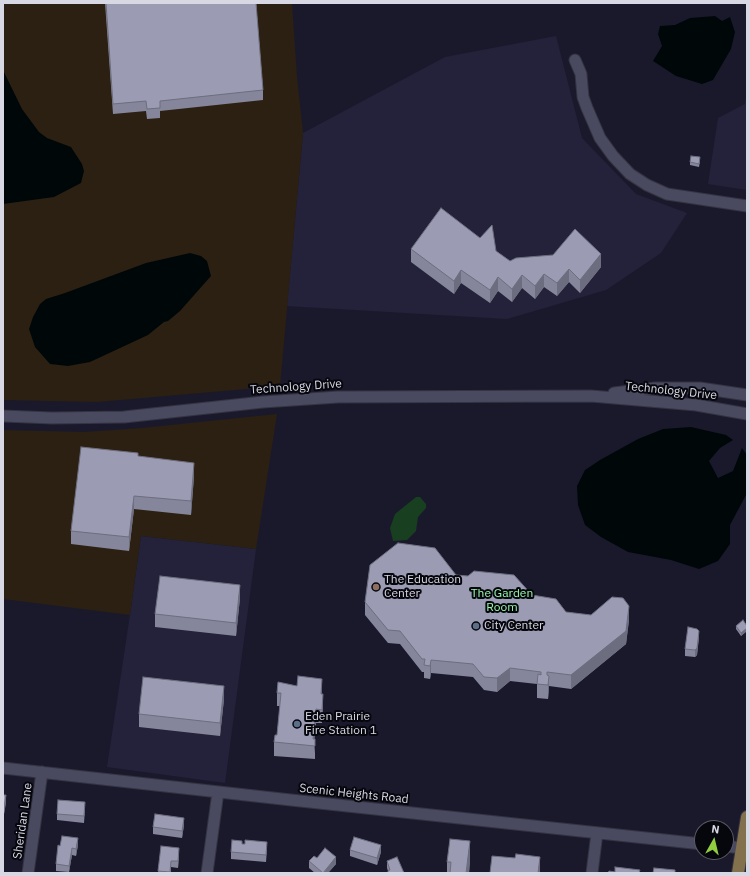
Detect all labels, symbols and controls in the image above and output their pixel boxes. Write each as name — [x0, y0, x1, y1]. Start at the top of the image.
street label: Technology Drive — [250, 377, 342, 397]
street label: Technology Drive — [624, 379, 718, 403]
place label: The Education Center — [384, 573, 461, 601]
marker: The Education Center — [371, 582, 381, 592]
park label: The Garden Room — [471, 587, 533, 615]
place label: City Center — [484, 619, 543, 633]
marker: City Center — [471, 621, 481, 631]
place label: Eden Prairie Fire Station 1 — [305, 710, 377, 738]
marker: Eden Prairie Fire Station 1 — [292, 719, 302, 729]
street label: Scenic Heights Road — [299, 781, 409, 807]
street label: Sheridan Lane — [11, 782, 35, 860]
north arrow — [694, 820, 734, 860]
text: N — [711, 822, 720, 837]

